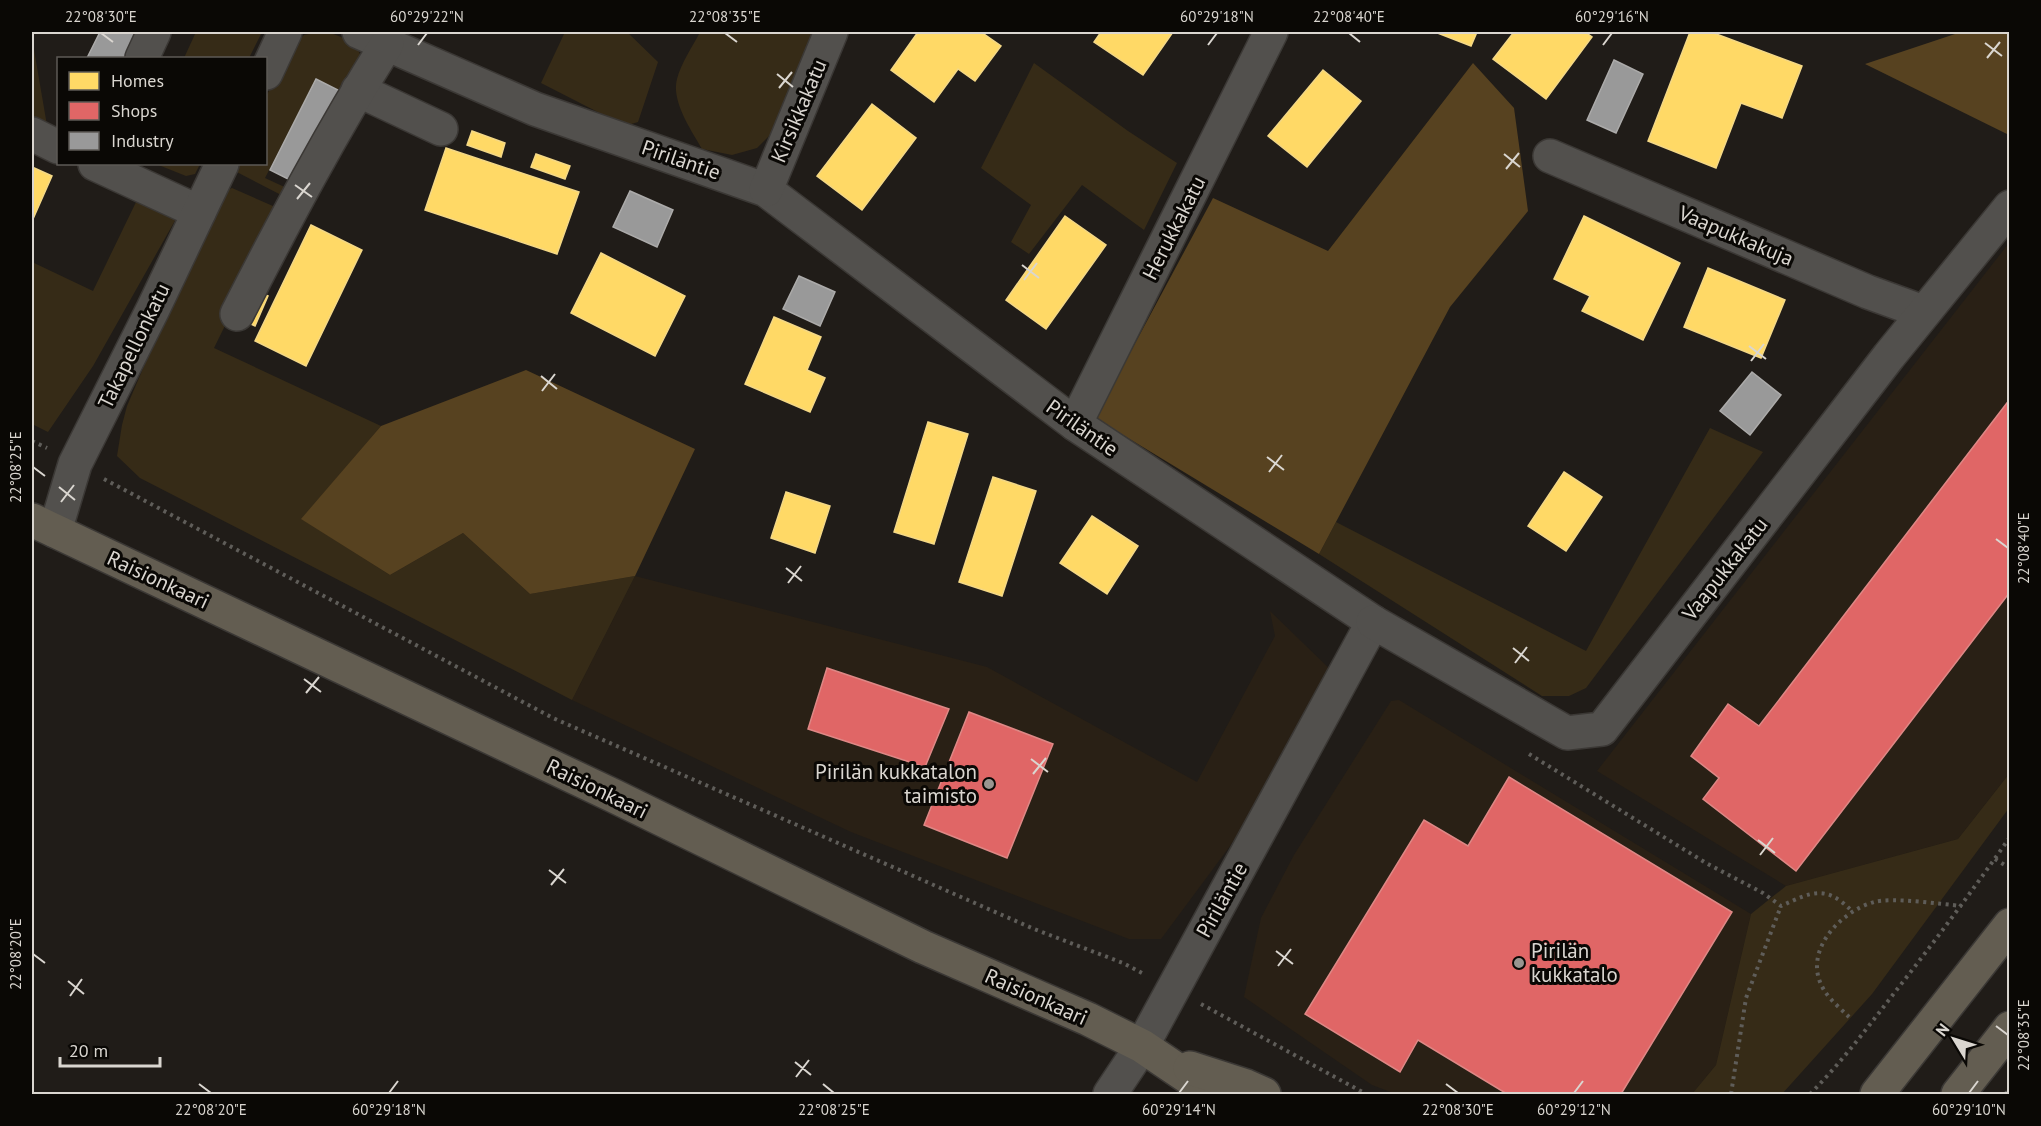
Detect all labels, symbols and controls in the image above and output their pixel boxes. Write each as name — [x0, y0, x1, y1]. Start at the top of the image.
text: 22°08'30"E — [65, 7, 137, 26]
text: 60°29'22"N — [390, 7, 464, 26]
text: 22°08'35"E — [689, 7, 761, 26]
text: 60°29'18"N — [1180, 7, 1254, 26]
text: 22°08'40"E — [1313, 7, 1385, 26]
text: 60°29'16"N — [1575, 7, 1649, 26]
street label: Kirsikkakatu — [765, 55, 832, 166]
legend — [57, 57, 267, 165]
text: Homes — [111, 69, 164, 92]
text: Shops — [111, 99, 157, 122]
text: Industry — [111, 129, 174, 152]
street label: Piriläntie — [638, 133, 724, 186]
street label: Herukkakatu — [1136, 171, 1211, 284]
street label: Vaapukkakuja — [1674, 199, 1798, 272]
street label: Takapellonkatu — [92, 279, 176, 413]
street label: Piriläntie — [1041, 393, 1123, 462]
text: 22°08'25"E — [6, 431, 25, 503]
street label: Vaapukkakatu — [1675, 512, 1773, 627]
text: 22°08'40"E — [2014, 512, 2033, 584]
street label: Raisionkaari — [103, 544, 213, 615]
street label: Raisionkaari — [542, 752, 652, 825]
place label: Pirilän kukkatalon taimisto — [815, 758, 977, 809]
marker: Pirilän kukkatalon taimisto — [982, 777, 996, 791]
street label: Piriläntie — [1190, 858, 1253, 942]
text: 22°08'20"E — [6, 918, 25, 990]
place label: Pirilän kukkatalo — [1531, 937, 1618, 988]
marker: Pirilän kukkatalo — [1512, 956, 1526, 970]
street label: Raisionkaari — [981, 962, 1092, 1031]
text: 22°08'35"E — [2014, 999, 2033, 1071]
north arrow — [1924, 1009, 1984, 1069]
text: N — [1931, 1019, 1953, 1040]
scale bar — [60, 1030, 160, 1068]
text: 20 m — [69, 1039, 108, 1062]
text: 22°08'20"E — [175, 1100, 247, 1119]
text: 60°29'18"N — [352, 1100, 426, 1119]
text: 22°08'25"E — [798, 1100, 870, 1119]
text: 60°29'14"N — [1142, 1100, 1216, 1119]
text: 22°08'30"E — [1422, 1100, 1494, 1119]
text: 60°29'12"N — [1537, 1100, 1611, 1119]
text: 60°29'10"N — [1932, 1100, 2006, 1119]

